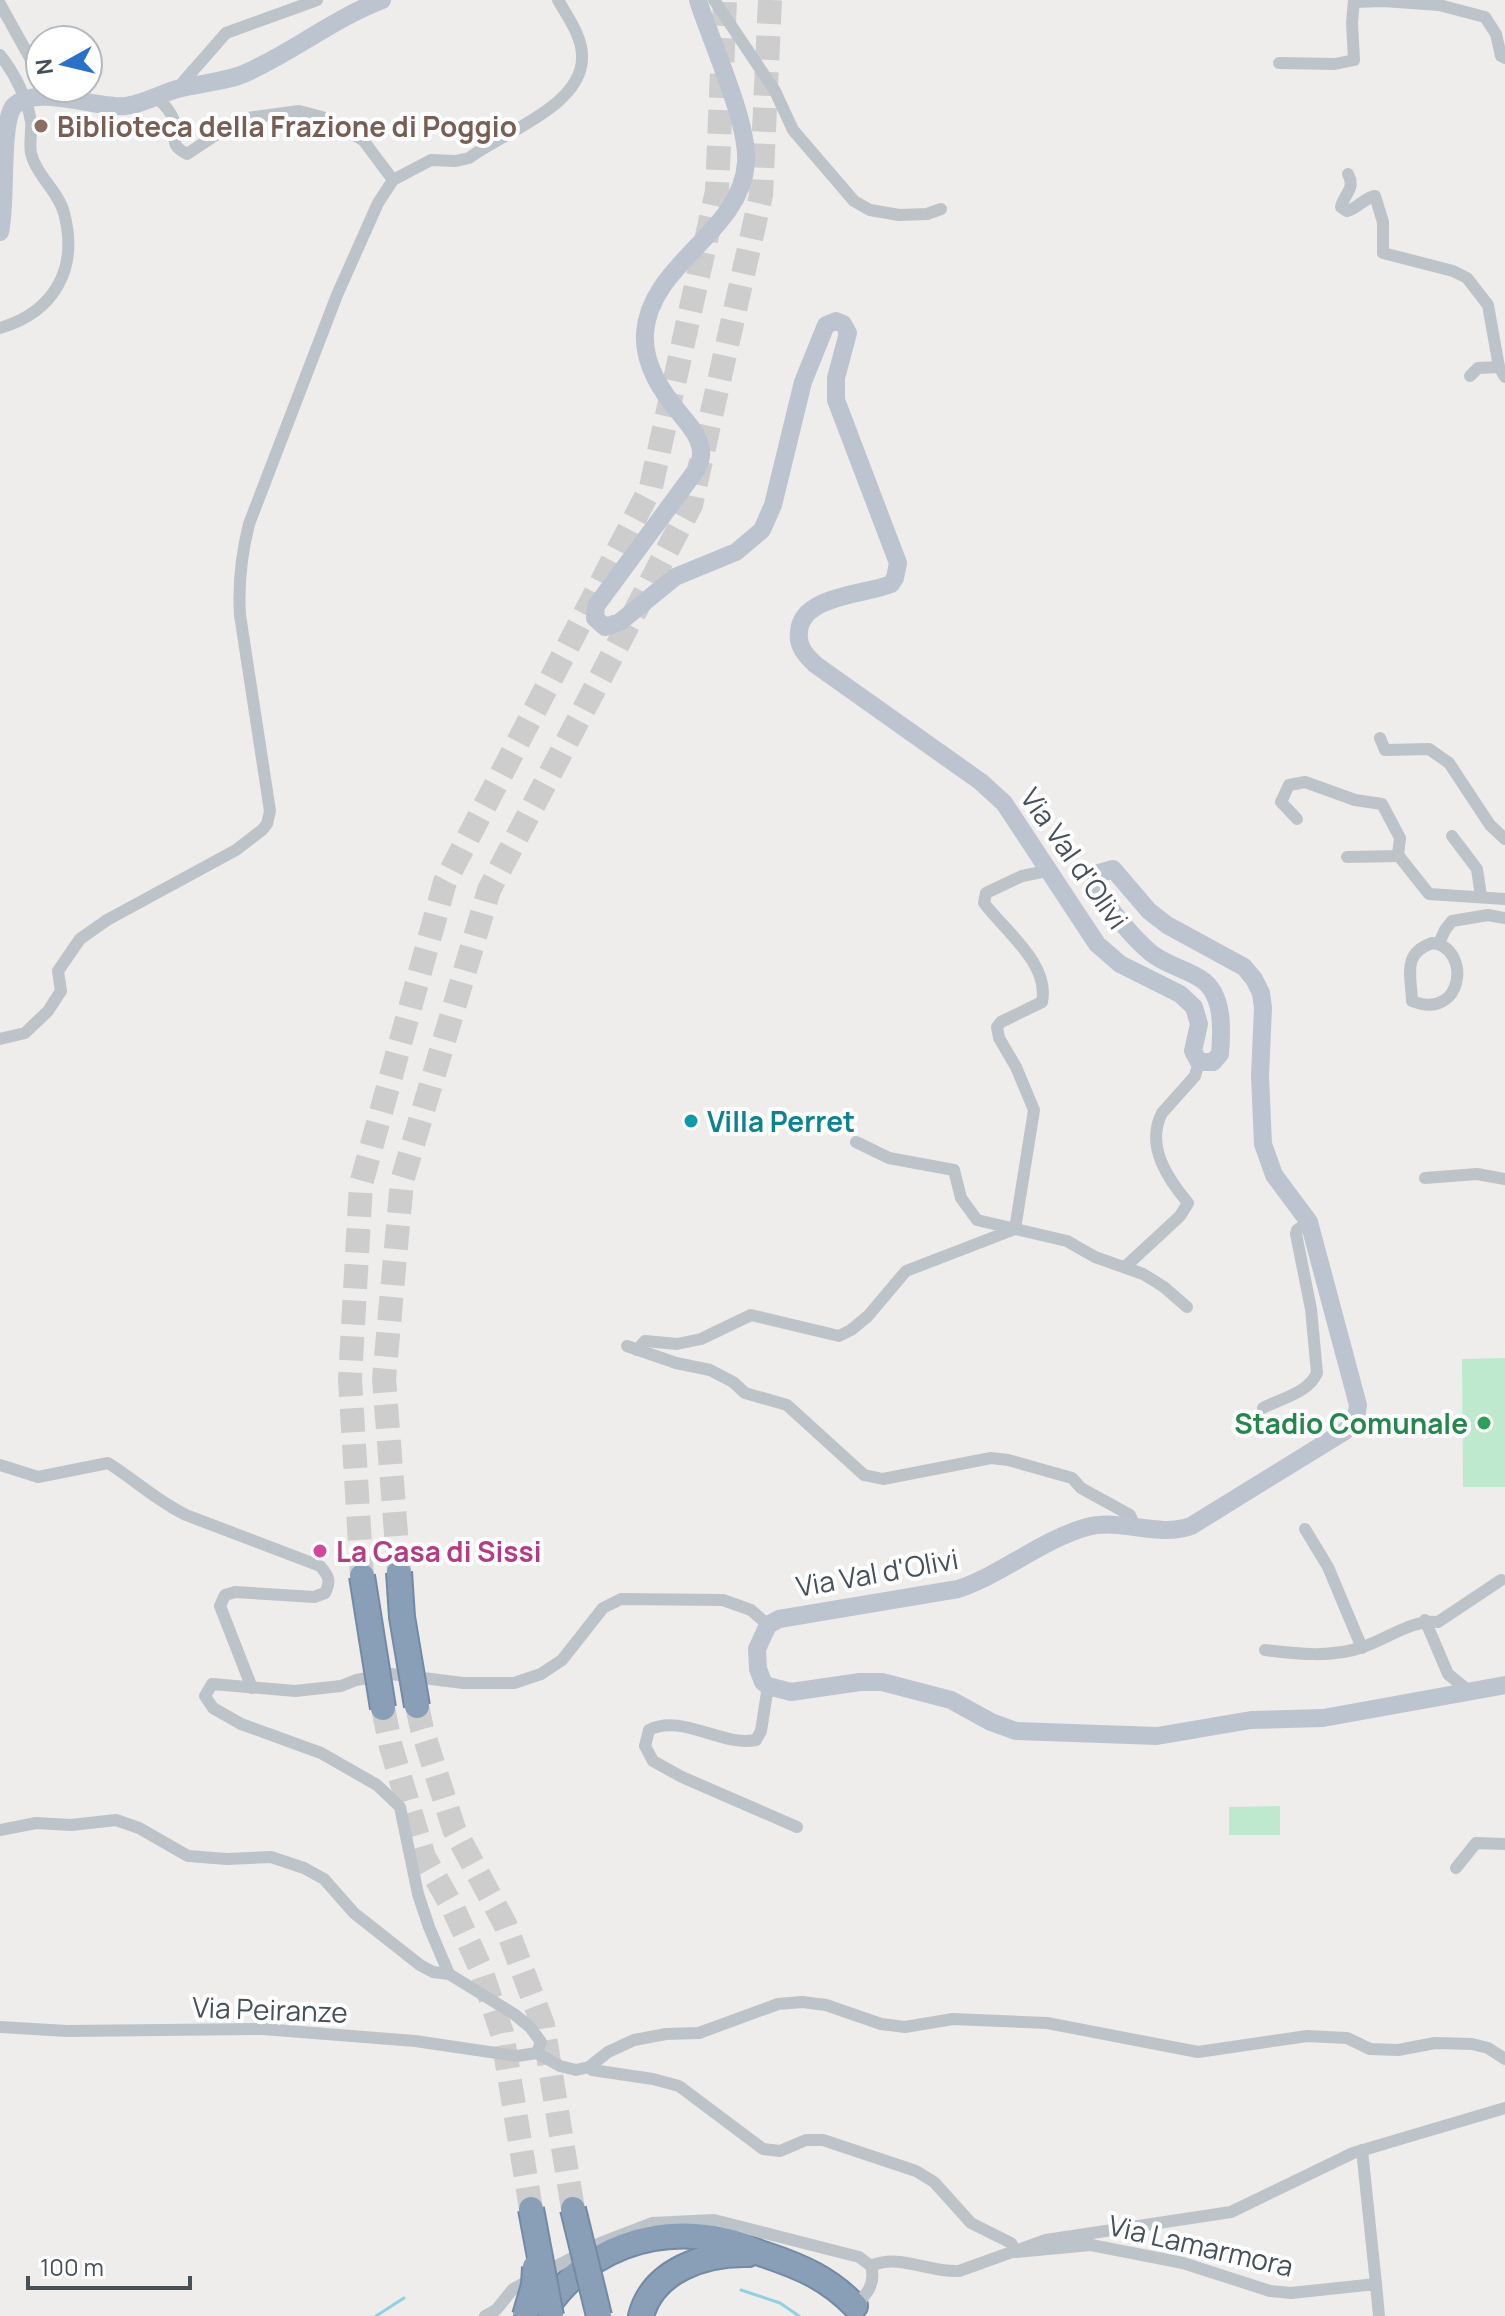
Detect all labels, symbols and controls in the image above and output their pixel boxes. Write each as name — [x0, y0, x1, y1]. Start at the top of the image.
north arrow — [24, 24, 104, 104]
text: N — [28, 57, 60, 77]
place label: Biblioteca della Frazione di Poggio — [57, 107, 517, 145]
marker: Biblioteca della Frazione di Poggio — [32, 117, 50, 135]
street label: Via Val d'Olivi — [1012, 780, 1138, 936]
place label: Villa Perret — [707, 1102, 855, 1140]
marker: Villa Perret — [682, 1112, 700, 1130]
place label: Stadio Comunale — [1234, 1404, 1468, 1442]
marker: Stadio Comunale — [1475, 1414, 1493, 1432]
place label: La Casa di Sissi — [336, 1532, 542, 1570]
street label: Via Val d'Olivi — [793, 1539, 961, 1605]
marker: La Casa di Sissi — [311, 1542, 329, 1560]
street label: Via Peiranze — [192, 1987, 348, 2031]
street label: Via Lamarmora — [1105, 2205, 1297, 2285]
scale bar — [28, 2240, 190, 2290]
text: 100 m — [40, 2250, 104, 2283]

